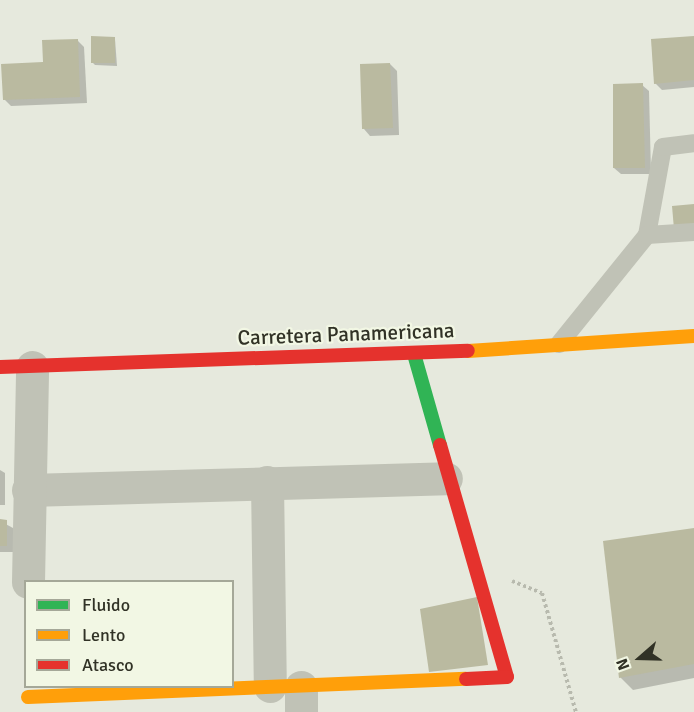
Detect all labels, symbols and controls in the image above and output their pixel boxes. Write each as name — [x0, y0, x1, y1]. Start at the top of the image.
street label: Carretera Panamericana — [237, 318, 455, 350]
legend — [24, 580, 234, 688]
text: Fluido — [82, 594, 130, 616]
text: Lento — [82, 624, 125, 646]
north arrow — [610, 628, 670, 688]
text: Atasco — [82, 654, 134, 676]
text: N — [612, 656, 634, 673]

